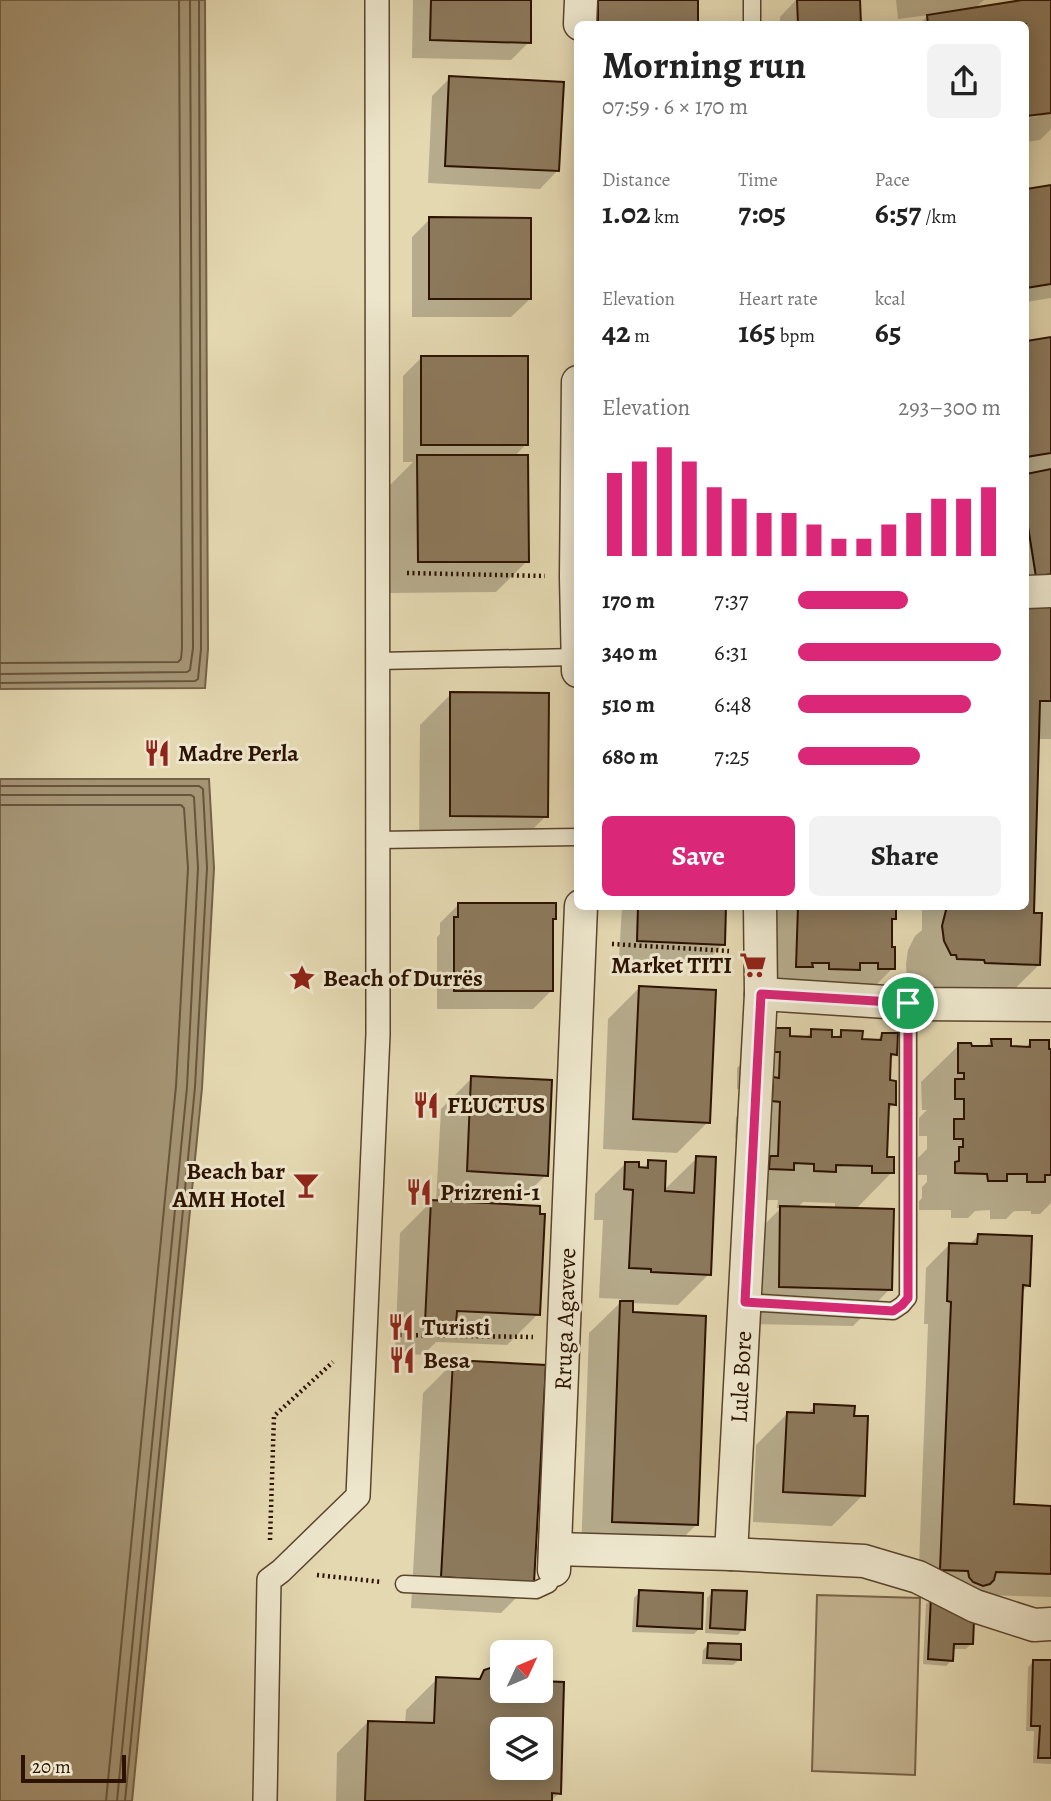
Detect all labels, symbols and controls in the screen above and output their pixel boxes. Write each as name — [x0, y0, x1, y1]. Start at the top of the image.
text: Morning run — [602, 39, 806, 91]
button: share — [927, 44, 1001, 118]
text: 07:59 · 6 × 170 m — [602, 91, 748, 122]
text: Distance — [602, 167, 670, 193]
text: Time — [738, 167, 778, 193]
text: Pace — [875, 167, 910, 193]
text: 1.02 — [602, 193, 651, 233]
text: 7:05 — [738, 193, 786, 233]
text: 6:57 — [875, 193, 921, 233]
text: km — [651, 204, 680, 230]
text: /km — [921, 204, 957, 230]
text: Elevation — [602, 286, 675, 312]
text: Heart rate — [738, 286, 818, 312]
text: kcal — [875, 286, 905, 312]
text: 42 — [602, 312, 631, 352]
text: 165 — [738, 312, 776, 352]
text: 65 — [875, 312, 901, 352]
text: m — [631, 323, 650, 349]
text: bpm — [776, 323, 815, 349]
text: Elevation — [602, 392, 690, 423]
text: 293–300 m — [898, 392, 1001, 423]
text: 170 m — [602, 585, 655, 616]
text: 7:37 — [714, 585, 748, 616]
text: 340 m — [602, 637, 658, 668]
text: 6:31 — [714, 637, 748, 668]
text: 510 m — [602, 689, 655, 720]
text: 6:48 — [714, 689, 752, 720]
place label: Madre Perla — [178, 737, 299, 769]
restaurant icon: Madre Perla — [142, 738, 172, 768]
text: 680 m — [602, 741, 659, 772]
text: 7:25 — [714, 741, 750, 772]
button: Save — [602, 816, 795, 896]
button: Share — [809, 816, 1001, 896]
place label: Market TITI — [611, 949, 732, 981]
supermarket icon: Market TITI — [738, 950, 768, 980]
place label: Beach of Durrës — [323, 962, 483, 994]
place icon: Beach of Durrës — [287, 963, 317, 993]
pin — [878, 973, 938, 1033]
icon: arrive — [889, 984, 927, 1022]
place label: FLUCTUS — [447, 1089, 545, 1121]
restaurant icon: FLUCTUS — [411, 1090, 441, 1120]
place label: Beach bar AMH Hotel — [172, 1155, 286, 1215]
bar icon: Beach bar AMH Hotel — [291, 1170, 321, 1200]
place label: Prizreni-1 — [440, 1176, 540, 1208]
restaurant icon: Prizreni-1 — [404, 1177, 434, 1207]
street label: Rruga Agaveve — [547, 1247, 583, 1391]
place label: Turisti — [422, 1311, 490, 1343]
restaurant icon: Turisti — [386, 1312, 416, 1342]
street label: Lule Bore — [723, 1330, 759, 1424]
place label: Besa — [423, 1344, 471, 1376]
restaurant icon: Besa — [387, 1345, 417, 1375]
north arrow — [490, 1640, 553, 1703]
map controls — [490, 1640, 553, 1780]
button: layers — [490, 1717, 553, 1780]
scale bar — [21, 1752, 126, 1784]
text: 20 m — [32, 1754, 71, 1780]

